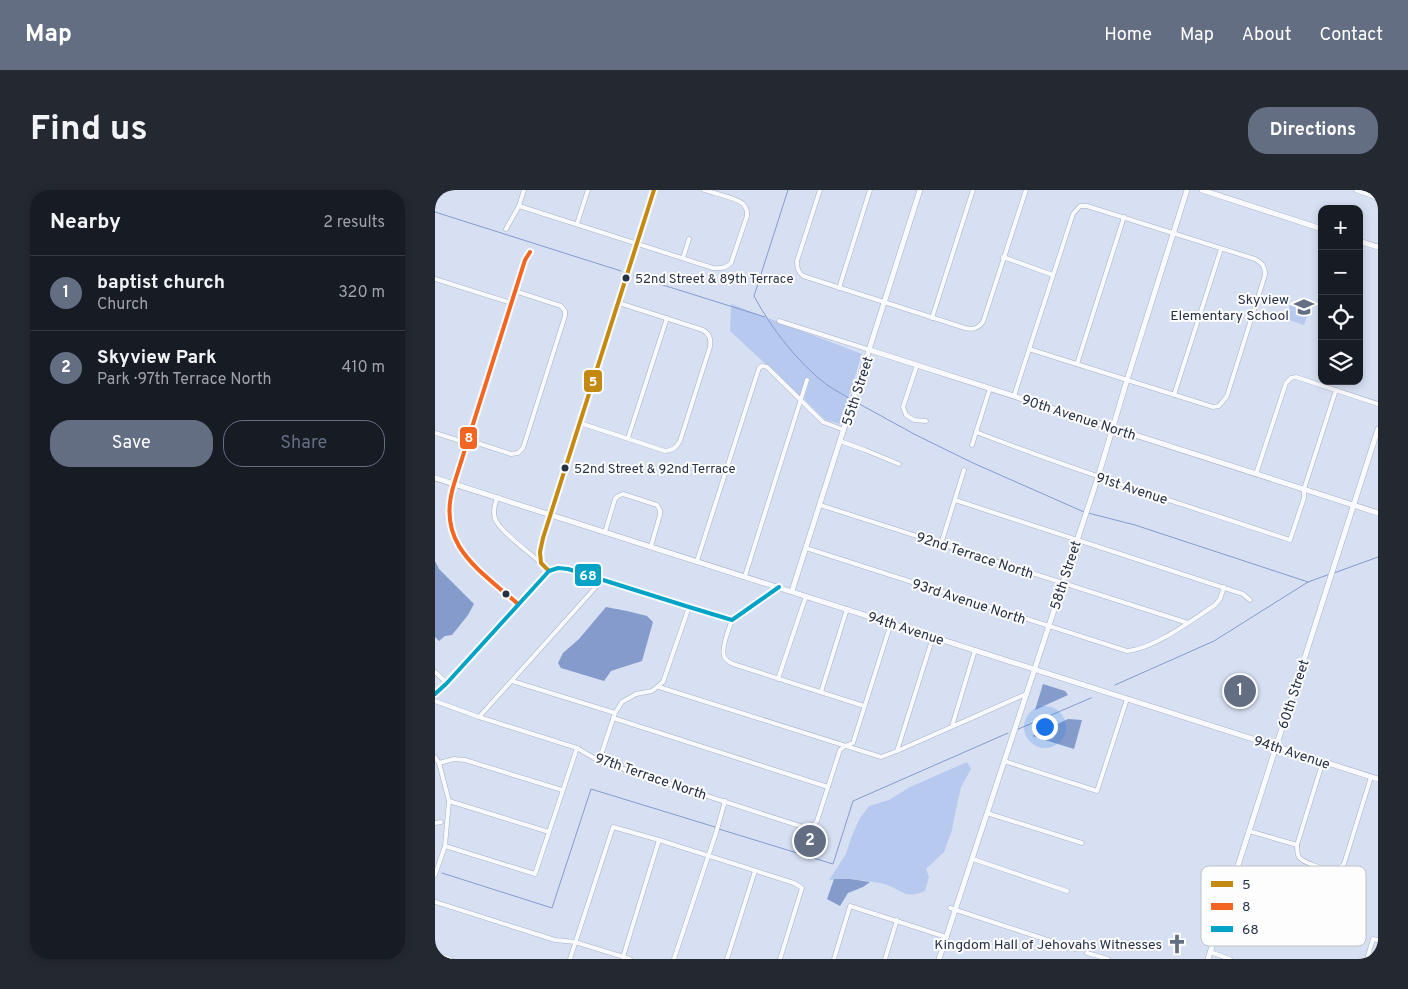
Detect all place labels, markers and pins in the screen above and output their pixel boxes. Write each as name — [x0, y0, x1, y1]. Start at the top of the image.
place label: 52nd Street & 89th Terrace — [635, 272, 793, 288]
marker: 52nd Street & 89th Terrace — [621, 273, 631, 283]
place label: Skyview Elementary School — [1170, 292, 1289, 325]
school or university icon: Skyview Elementary School — [1293, 296, 1315, 318]
place label: 52nd Street & 92nd Terrace — [574, 462, 736, 478]
marker: 52nd Street & 92nd Terrace — [560, 463, 570, 473]
unlabelled marker — [501, 589, 511, 599]
pin: 1 — [1224, 672, 1256, 710]
pin: 2 — [794, 822, 826, 860]
church icon: Kingdom Hall of Jehovahs Witnesses — [1166, 933, 1188, 955]
place label: Kingdom Hall of Jehovahs Witnesses — [934, 937, 1162, 954]

